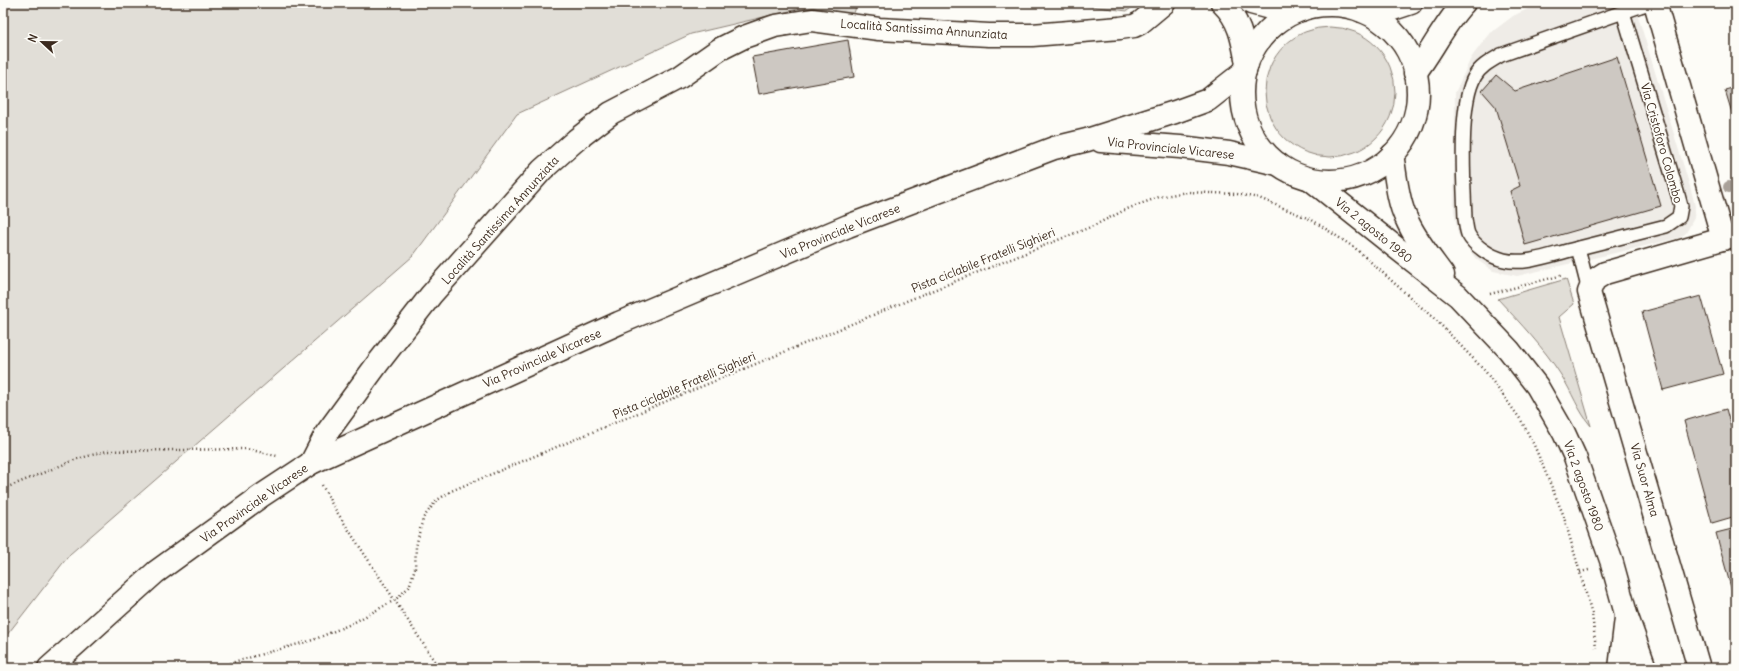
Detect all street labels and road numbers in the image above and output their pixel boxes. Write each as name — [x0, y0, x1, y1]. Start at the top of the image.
street label: Località Santissima Annunziata — [840, 16, 1008, 42]
street label: Via Cristoforo Colombo — [1638, 81, 1686, 205]
street label: Via Provinciale Vicarese — [1107, 134, 1235, 162]
street label: Località Santissima Annunziata — [438, 153, 562, 287]
street label: Via 2 agosto 1980 — [1332, 194, 1416, 266]
street label: Via Provinciale Vicarese — [778, 200, 902, 262]
street label: Pista ciclabile Fratelli Sighieri — [909, 224, 1057, 296]
street label: Via Provinciale Vicarese — [481, 325, 603, 391]
street label: Pista ciclabile Fratelli Sighieri — [610, 348, 758, 422]
street label: Via 2 agosto 1980 — [1561, 439, 1607, 533]
street label: Via Suor Alma — [1627, 442, 1663, 519]
street label: Via Provinciale Vicarese — [197, 460, 311, 546]

